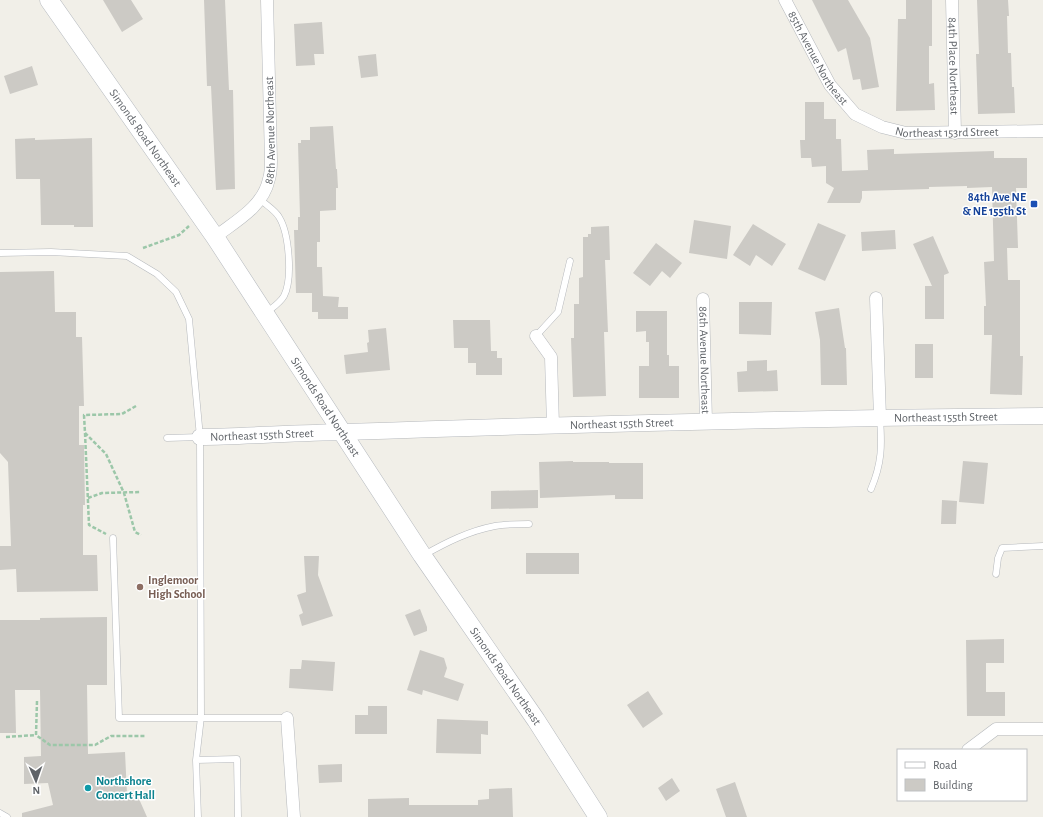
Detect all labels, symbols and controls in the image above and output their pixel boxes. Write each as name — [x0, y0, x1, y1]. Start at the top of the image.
street label: 85th Avenue Northeast — [786, 9, 851, 107]
street label: 84th Place Northeast — [946, 17, 961, 115]
street label: 88th Avenue Northeast — [262, 76, 277, 185]
street label: Simonds Road Northeast — [107, 87, 184, 189]
street label: Northeast 153rd Street — [894, 125, 999, 140]
place label: 84th Ave NE & NE 155th St — [962, 191, 1026, 217]
marker: 84th Ave NE & NE 155th St — [1029, 199, 1039, 209]
street label: 86th Avenue Northeast — [697, 306, 712, 414]
street label: Simonds Road Northeast — [289, 355, 362, 459]
street label: Northeast 155th Street — [894, 410, 998, 424]
street label: Northeast 155th Street — [570, 416, 674, 431]
street label: Northeast 155th Street — [210, 427, 314, 443]
place label: Inglemoor High School — [148, 574, 205, 600]
marker: Inglemoor High School — [135, 582, 145, 592]
street label: Simonds Road Northeast — [468, 625, 544, 727]
legend — [897, 749, 1027, 801]
text: Road — [933, 759, 957, 771]
north arrow — [16, 761, 56, 801]
place label: Northshore Concert Hall — [96, 775, 155, 801]
text: Building — [933, 779, 973, 791]
marker: Northshore Concert Hall — [83, 783, 93, 793]
text: N — [32, 785, 40, 796]

